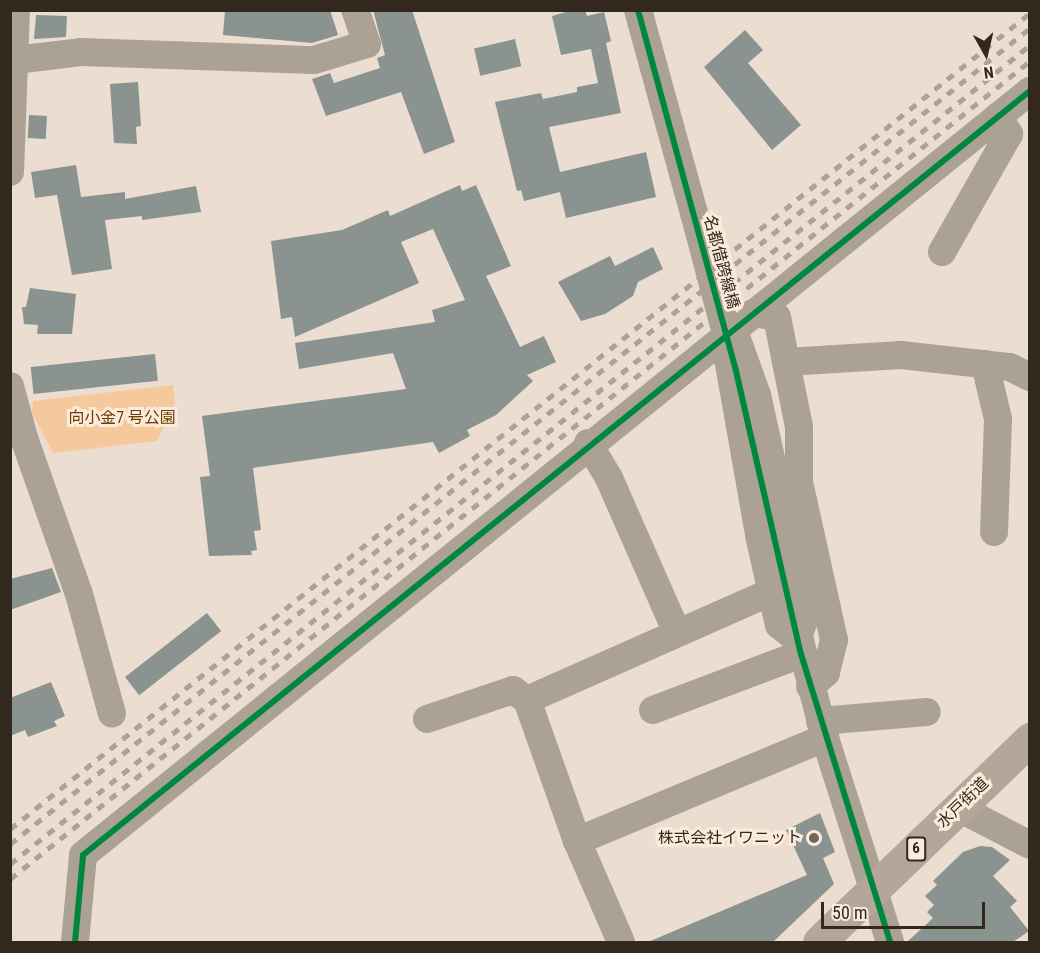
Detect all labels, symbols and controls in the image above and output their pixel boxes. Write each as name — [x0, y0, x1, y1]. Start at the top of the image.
north arrow — [956, 24, 1016, 84]
text: N — [982, 62, 995, 82]
street label: 名都借跨線橋 — [699, 213, 743, 311]
park label: 向小金7 号公園 — [68, 408, 176, 428]
street label: 水戸街道 — [933, 774, 993, 832]
place label: 株式会社イワニット — [658, 828, 802, 848]
marker: 株式会社イワニット — [807, 831, 821, 845]
road number: 6 — [906, 837, 926, 861]
scale bar — [824, 890, 988, 928]
text: 50 m — [832, 902, 867, 923]

